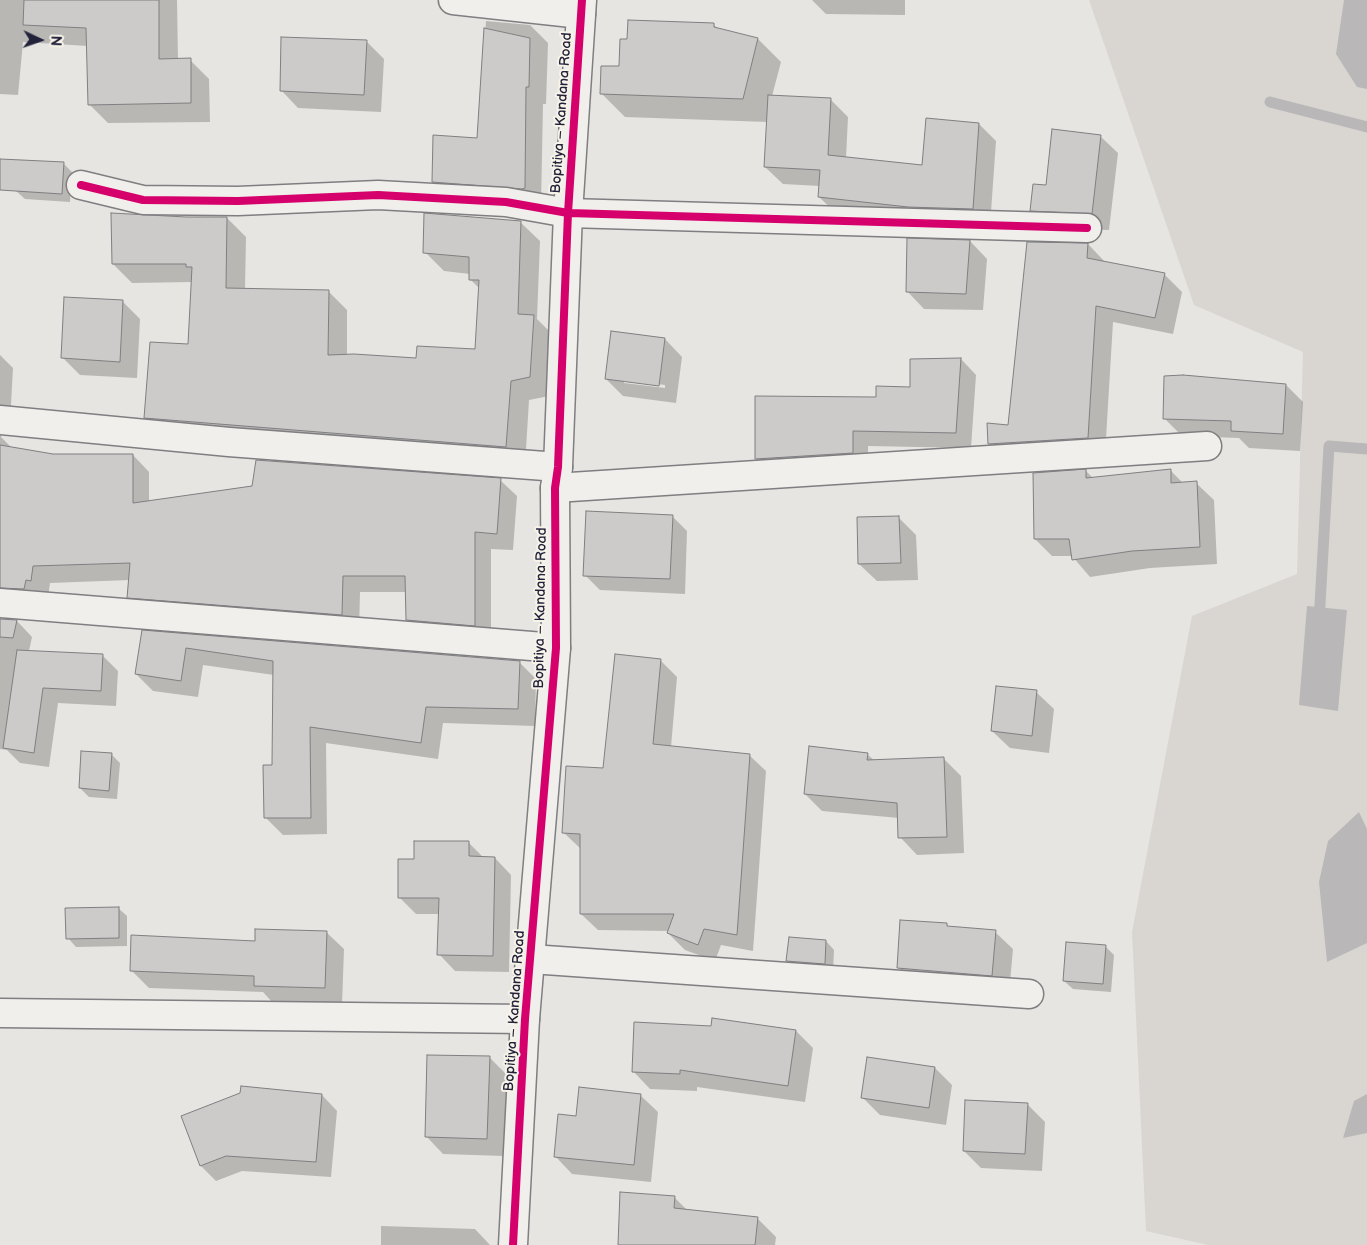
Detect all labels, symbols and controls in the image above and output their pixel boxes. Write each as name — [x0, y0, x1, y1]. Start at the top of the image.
north arrow — [15, 15, 65, 65]
street label: Bopitiya – Kandana Road — [548, 32, 576, 194]
text: N — [47, 35, 64, 46]
street label: Bopitiya – Kandana Road — [531, 527, 551, 689]
street label: Bopitiya – Kandana Road — [501, 930, 529, 1092]

